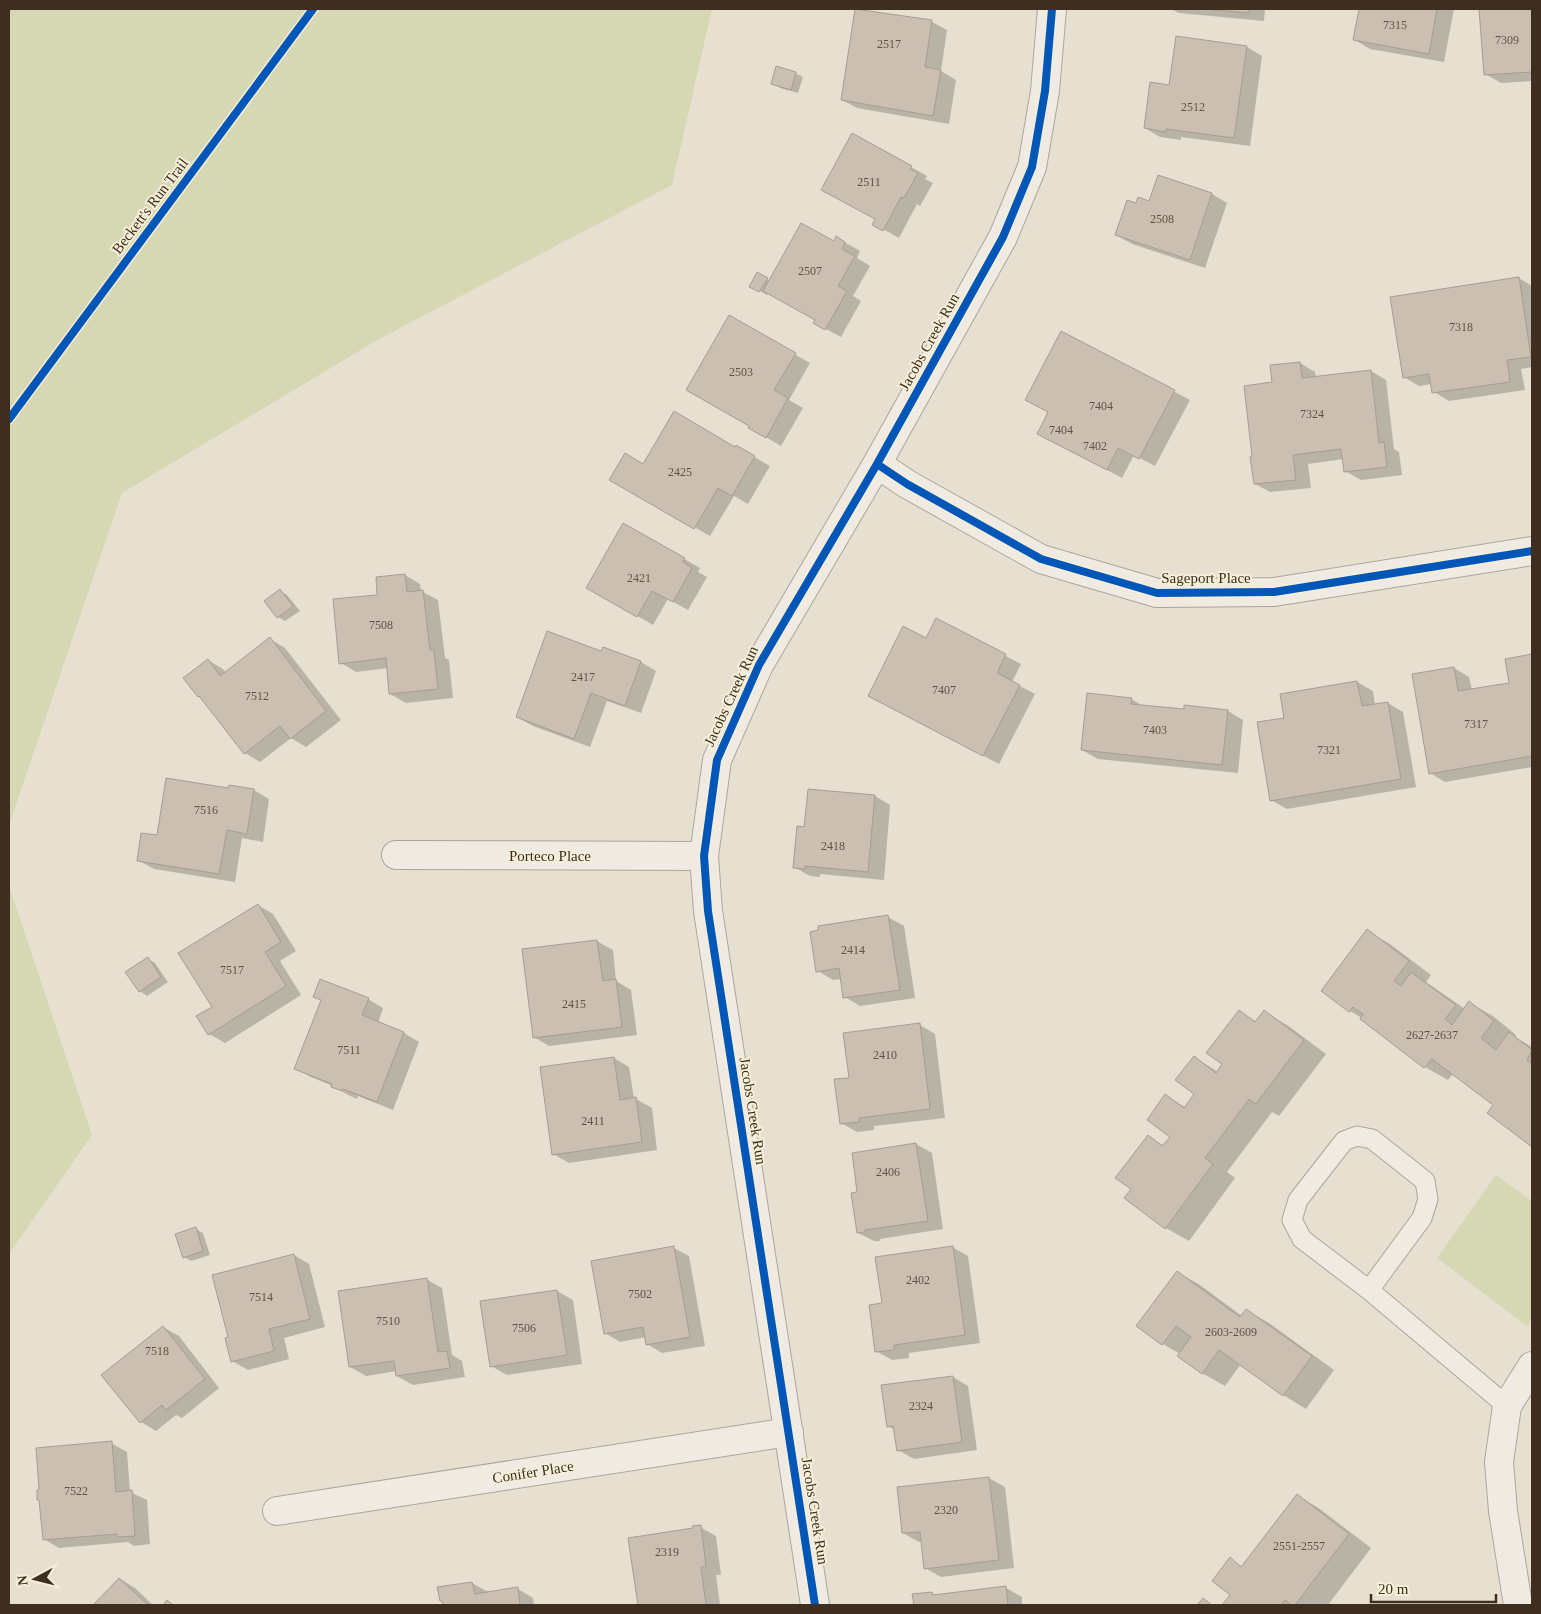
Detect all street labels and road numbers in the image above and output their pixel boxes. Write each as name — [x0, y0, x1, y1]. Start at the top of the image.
street label: Beckett's Run Trail — [109, 155, 191, 257]
street label: Jacobs Creek Run — [896, 290, 962, 393]
street label: Sageport Place — [1161, 570, 1251, 586]
street label: Jacobs Creek Run — [701, 643, 761, 748]
street label: Porteco Place — [509, 848, 591, 864]
street label: Jacobs Creek Run — [737, 1056, 769, 1166]
street label: Jacobs Creek Run — [799, 1456, 831, 1566]
street label: Conifer Place — [491, 1458, 575, 1486]

